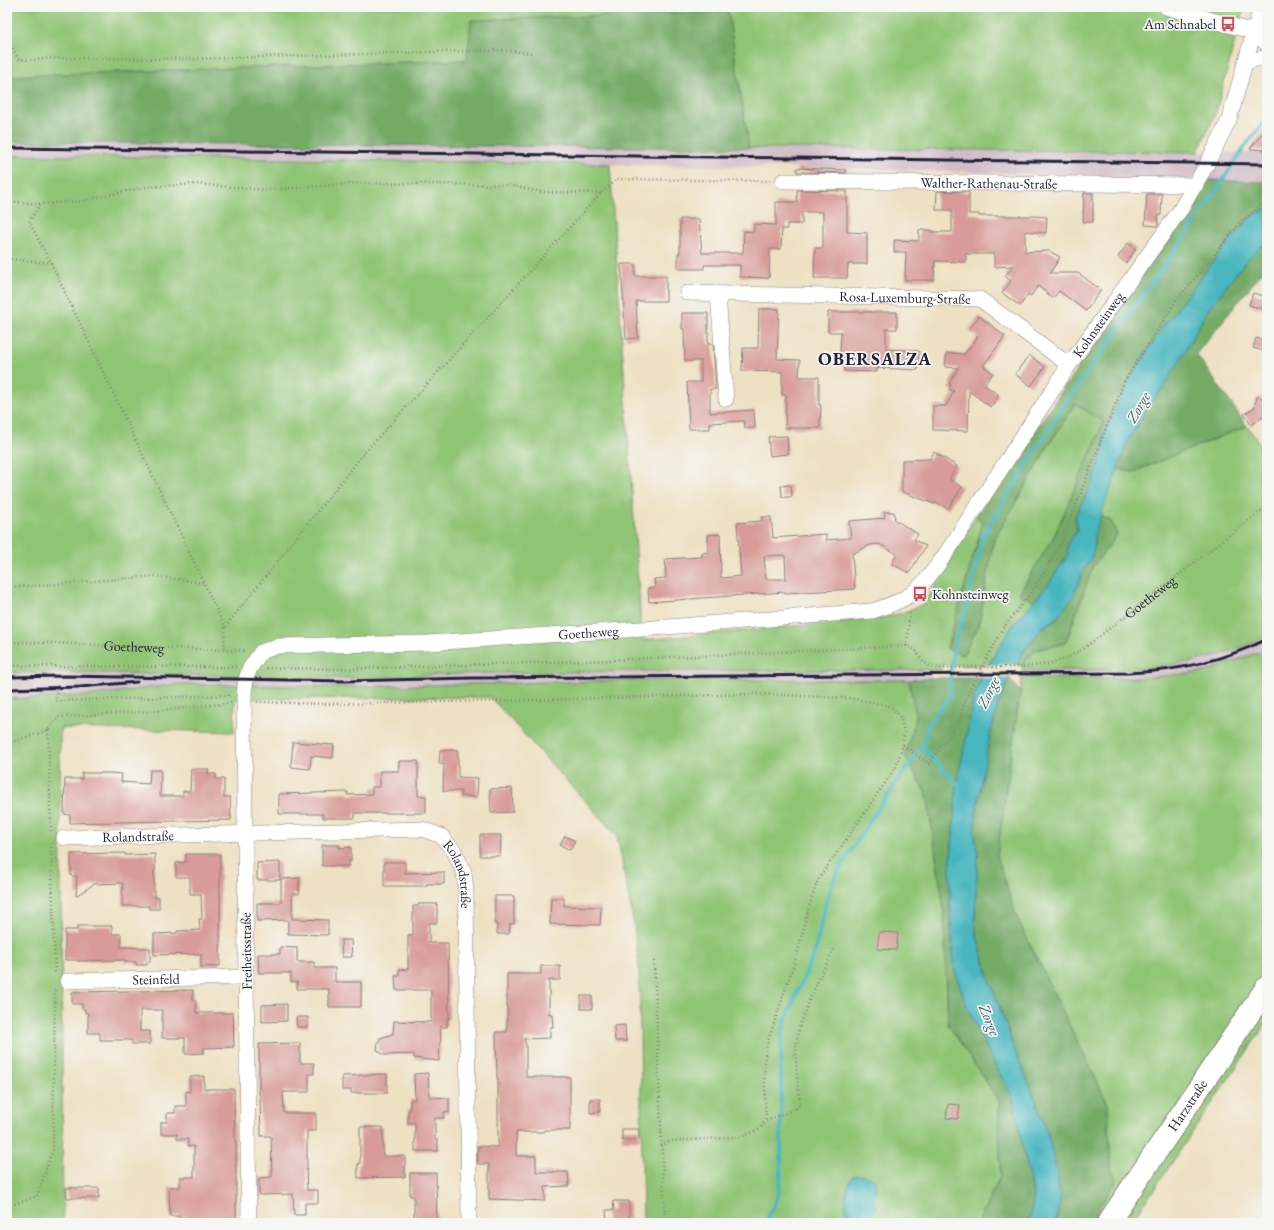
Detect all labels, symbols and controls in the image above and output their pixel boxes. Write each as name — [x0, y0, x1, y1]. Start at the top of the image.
place label: Am Schnabel — [1143, 15, 1217, 33]
bus stop icon: Am Schnabel — [1219, 15, 1237, 33]
street label: Walther-Rathenau-Straße — [921, 173, 1058, 193]
street label: Rosa-Luxemburg-Straße — [839, 287, 971, 308]
street label: Kohnsteinweg — [1068, 287, 1128, 361]
district label: OBERSALZA — [818, 347, 932, 370]
water label: Zorge — [1121, 388, 1155, 427]
street label: Goetheweg — [1120, 571, 1180, 623]
bus stop icon: Kohnsteinweg — [911, 585, 929, 603]
place label: Kohnsteinweg — [932, 585, 1009, 603]
street label: Goetheweg — [558, 621, 620, 643]
street label: Goetheweg — [103, 636, 165, 657]
water label: Zorge — [972, 673, 1004, 712]
street label: Rolandstraße — [102, 826, 175, 846]
street label: Rolandstraße — [439, 836, 475, 909]
street label: Freiheitsstraße — [236, 912, 256, 990]
street label: Steinfeld — [132, 969, 181, 989]
water label: Zorge — [975, 1001, 1005, 1039]
street label: Harzstraße — [1163, 1075, 1211, 1135]

